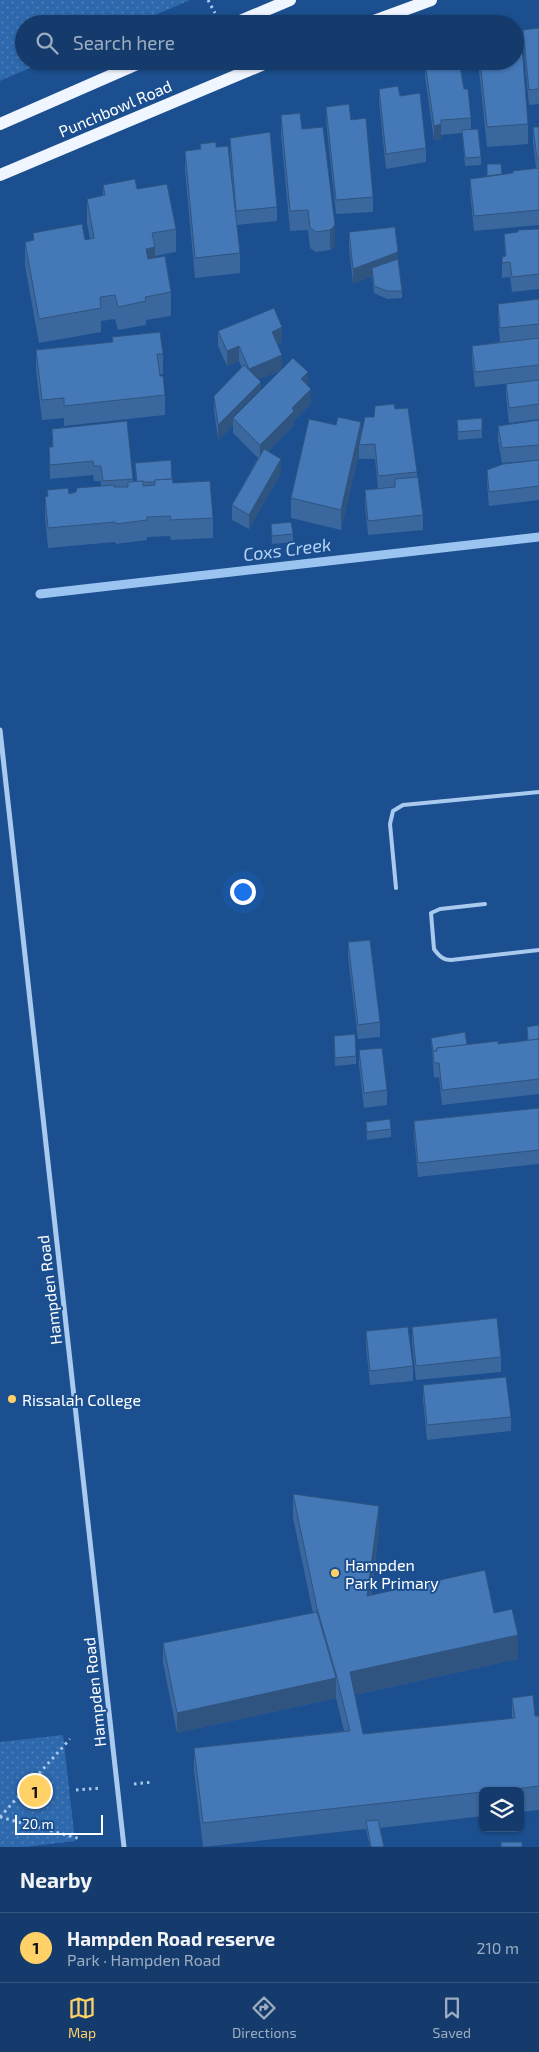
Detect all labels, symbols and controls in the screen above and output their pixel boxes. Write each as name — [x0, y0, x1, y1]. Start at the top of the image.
search box — [15, 15, 524, 70]
icon: search — [33, 29, 61, 57]
text: Search here — [73, 31, 175, 54]
street label: Punchbowl Road — [56, 76, 174, 140]
water label: Coxs Creek — [242, 533, 332, 565]
your location — [230, 879, 256, 905]
street label: Hampden Road — [33, 1234, 65, 1346]
place label: Rissalah College — [22, 1390, 141, 1409]
marker: Rissalah College — [6, 1393, 18, 1405]
place label: Hampden Park Primary — [345, 1555, 439, 1592]
marker: Hampden Park Primary — [329, 1567, 341, 1579]
street label: Hampden Road — [79, 1636, 109, 1748]
pin: 1 — [19, 1772, 51, 1810]
map controls — [479, 1787, 524, 1832]
button: layers — [479, 1787, 524, 1832]
scale bar — [15, 1812, 102, 1835]
text: 20 m — [22, 1815, 54, 1832]
text: Nearby — [20, 1867, 92, 1892]
text: Hampden Road reserve — [67, 1927, 275, 1950]
text: 1 — [33, 1938, 39, 1957]
text: 210 m — [476, 1938, 519, 1957]
text: Park · Hampden Road — [67, 1950, 221, 1969]
tab: Map — [68, 1994, 96, 2041]
tab: Directions — [232, 1994, 297, 2041]
tab: Saved — [433, 1994, 471, 2041]

